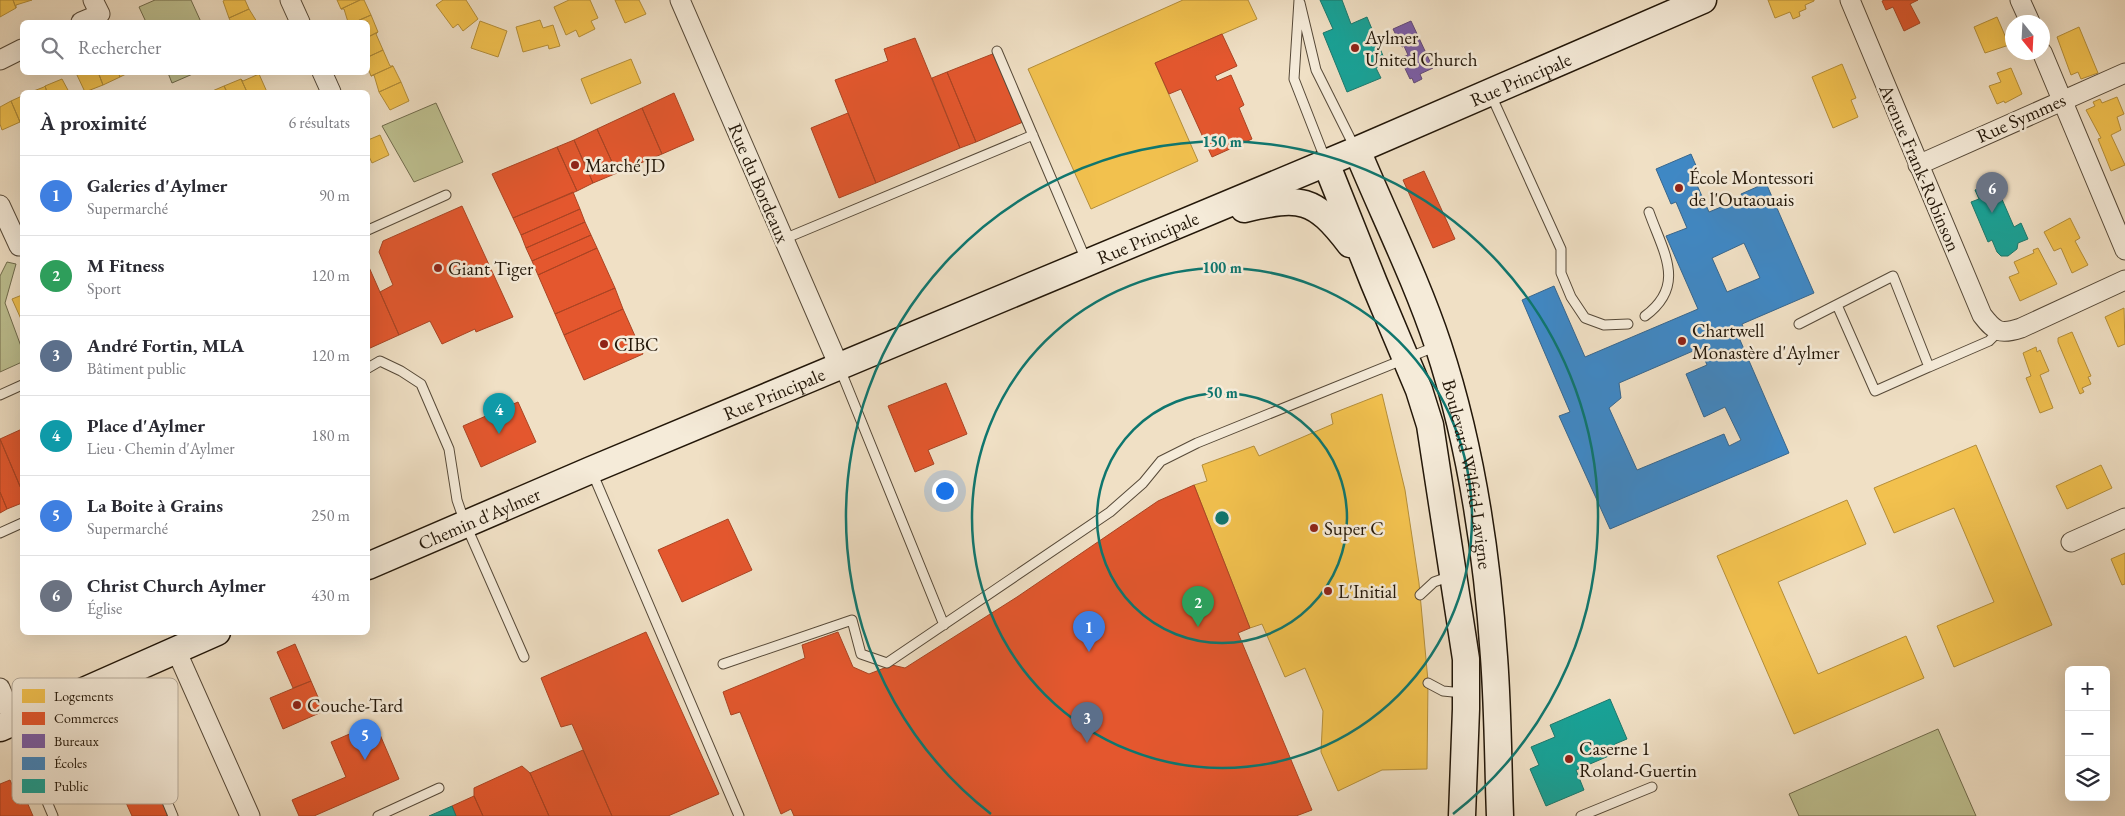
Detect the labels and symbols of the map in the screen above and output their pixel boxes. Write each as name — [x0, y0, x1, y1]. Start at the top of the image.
north arrow — [2005, 15, 2050, 60]
place label: Aylmer United Church — [1364, 25, 1478, 72]
marker: Aylmer United Church — [1349, 42, 1361, 54]
street label: Rue Principale — [1466, 46, 1575, 112]
street label: Avenue Frank-Robinson — [1873, 80, 1967, 255]
street label: Rue Symmes — [1973, 87, 2069, 149]
street label: Rue du Bordeaux — [723, 119, 796, 248]
text: 150 m — [1202, 132, 1242, 151]
place label: Marché JD — [585, 153, 665, 178]
marker: Marché JD — [569, 159, 581, 171]
place label: École Montessori de l'Outaouais — [1689, 165, 1814, 212]
pin: 6 — [1976, 172, 2008, 213]
marker: École Montessori de l'Outaouais — [1673, 182, 1685, 194]
street label: Rue Principale — [1093, 205, 1202, 270]
place label: Giant Tiger — [448, 256, 534, 281]
text: 100 m — [1202, 258, 1242, 277]
marker: Giant Tiger — [432, 262, 444, 274]
place label: Chartwell Monastère d'Aylmer — [1692, 318, 1840, 365]
place label: CIBC — [614, 332, 659, 357]
marker: Chartwell Monastère d'Aylmer — [1676, 335, 1688, 347]
marker: CIBC — [598, 338, 610, 350]
street label: Rue Principale — [719, 361, 828, 426]
street label: Boulevard Wilfrid-Lavigne — [1437, 376, 1498, 570]
text: 50 m — [1206, 383, 1238, 402]
pin: 4 — [483, 393, 515, 434]
your location — [932, 478, 958, 504]
street label: Chemin d'Aylmer — [414, 481, 545, 555]
centre of rings — [1213, 509, 1231, 527]
place label: Super C — [1324, 516, 1384, 541]
marker: Super C — [1308, 522, 1320, 534]
place label: L'Initial — [1338, 579, 1397, 604]
marker: L'Initial — [1322, 585, 1334, 597]
pin: 2 — [1182, 586, 1214, 627]
pin: 1 — [1073, 611, 1105, 652]
legend — [12, 678, 178, 804]
text: Logements — [54, 687, 114, 705]
place label: Couche-Tard — [307, 693, 404, 718]
marker: Couche-Tard — [291, 699, 303, 711]
pin: 3 — [1071, 702, 1103, 743]
text: Commerces — [54, 709, 119, 727]
pin: 5 — [349, 719, 381, 760]
text: Bureaux — [54, 732, 99, 750]
place label: Caserne 1 Roland-Guertin — [1579, 736, 1697, 783]
marker: Caserne 1 Roland-Guertin — [1563, 753, 1575, 765]
text: Écoles — [54, 754, 88, 772]
text: Public — [54, 777, 89, 795]

